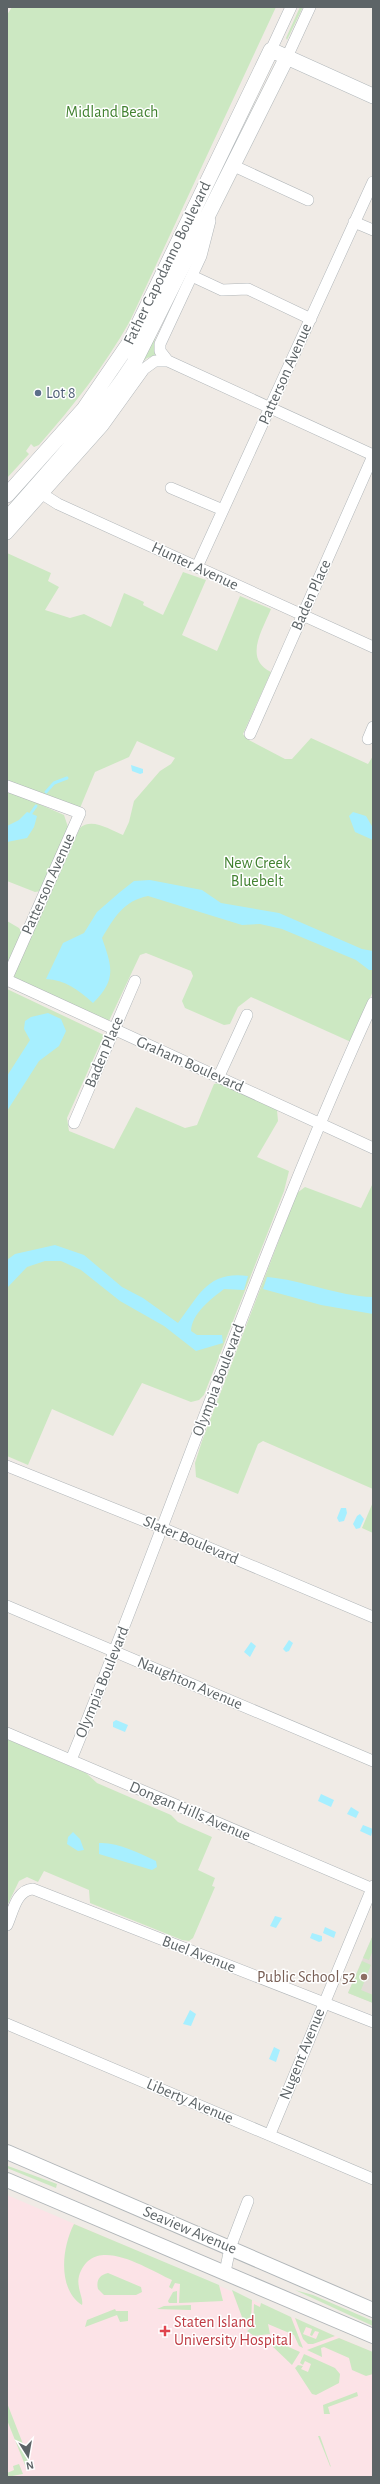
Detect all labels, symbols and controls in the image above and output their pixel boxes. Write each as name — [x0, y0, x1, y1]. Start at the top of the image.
park label: Midland Beach — [66, 104, 158, 120]
street label: Father Capodanno Boulevard — [120, 179, 214, 347]
street label: Patterson Avenue — [256, 321, 314, 427]
place label: Lot 8 — [46, 385, 76, 401]
marker: Lot 8 — [33, 388, 43, 398]
street label: Hunter Avenue — [149, 539, 241, 593]
street label: Baden Place — [288, 557, 334, 633]
street label: Patterson Avenue — [19, 831, 77, 937]
park label: New Creek Bluebelt — [224, 855, 291, 889]
street label: Baden Place — [82, 1014, 126, 1090]
street label: Graham Boulevard — [134, 1033, 246, 1095]
street label: Olympia Boulevard — [189, 1322, 248, 1439]
street label: Slater Boulevard — [141, 1513, 241, 1567]
street label: Olympia Boulevard — [72, 1624, 133, 1740]
street label: Naughton Avenue — [135, 1654, 245, 1712]
street label: Dongan Hills Avenue — [127, 1778, 253, 1844]
street label: Buel Avenue — [160, 1933, 238, 1975]
place label: Public School 52 — [257, 1969, 356, 1985]
marker: Public School 52 — [359, 1972, 369, 1982]
street label: Nugent Avenue — [276, 2006, 328, 2102]
street label: Liberty Avenue — [144, 2076, 236, 2127]
street label: Seaview Avenue — [141, 2203, 239, 2257]
place label: Staten Island University Hospital — [174, 2314, 292, 2349]
marker: Staten Island University Hospital — [159, 2325, 171, 2337]
north arrow — [8, 2436, 48, 2476]
text: N — [25, 2459, 35, 2471]

